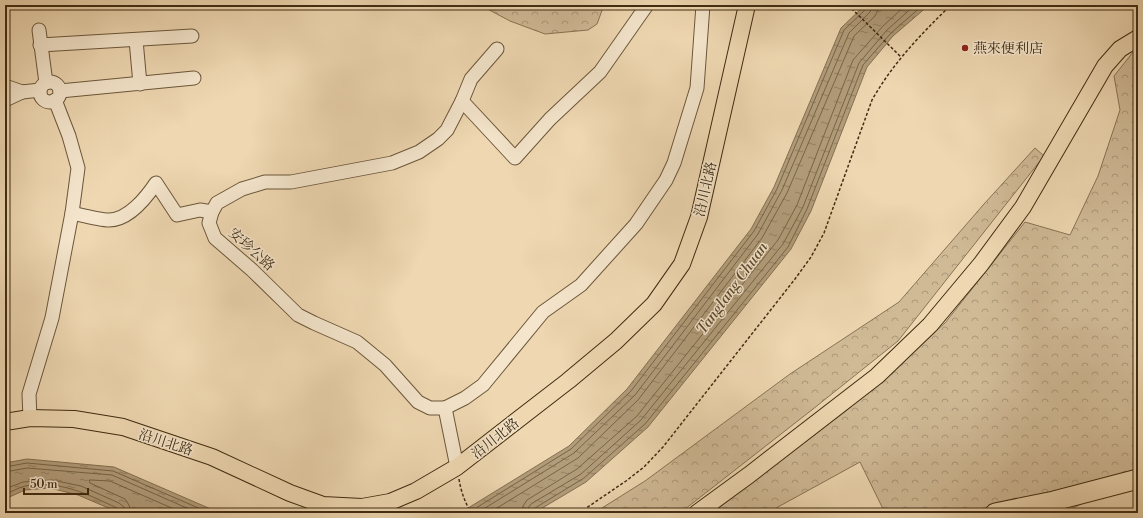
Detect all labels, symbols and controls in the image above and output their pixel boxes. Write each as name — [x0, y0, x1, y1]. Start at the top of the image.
place label: 燕來便利店 — [973, 40, 1043, 58]
marker: 燕來便利店 — [960, 43, 970, 53]
street label: 沿川北路 — [691, 160, 721, 219]
street label: 安珍公路 — [225, 224, 278, 275]
water label: Tanglang Chuan — [693, 238, 773, 338]
street label: 沿川北路 — [468, 414, 523, 463]
street label: 沿川北路 — [136, 426, 195, 460]
scale bar — [24, 470, 88, 496]
text: 50 m — [30, 477, 58, 492]

